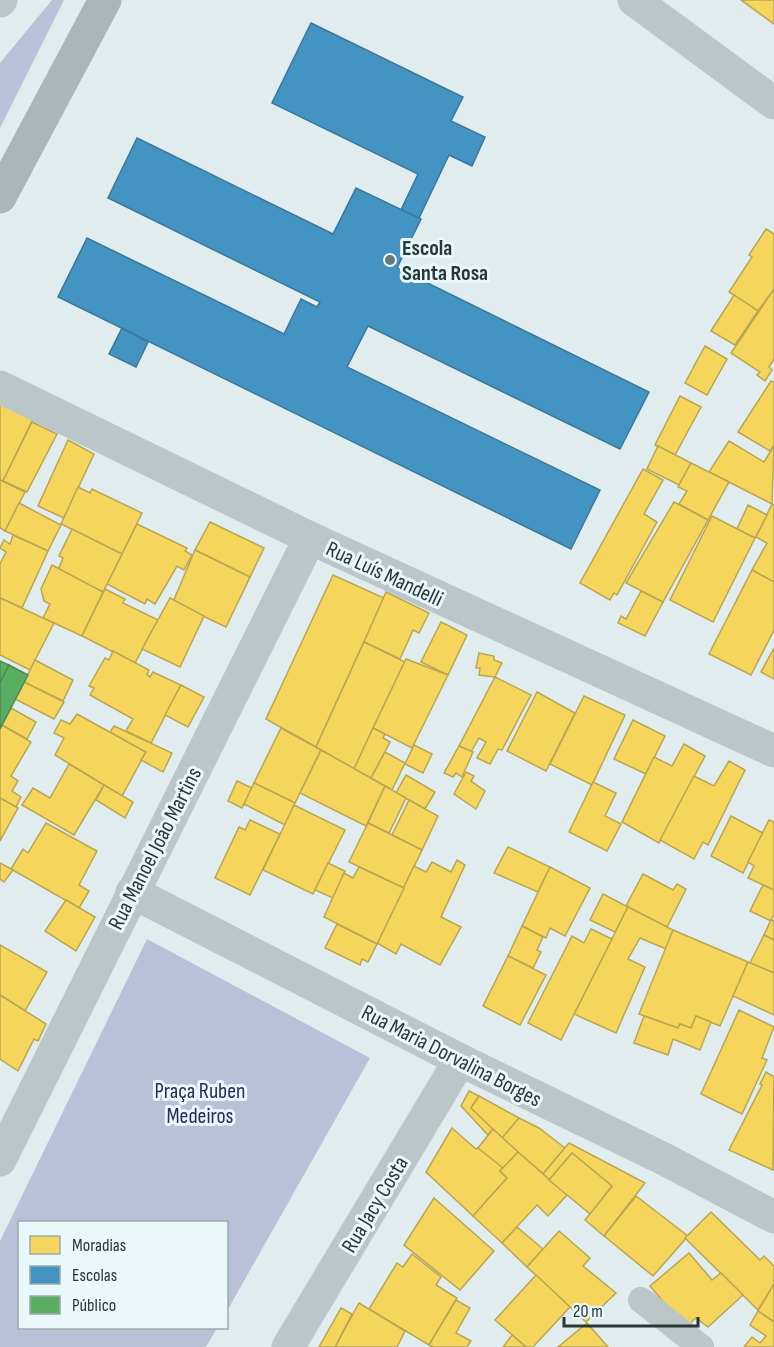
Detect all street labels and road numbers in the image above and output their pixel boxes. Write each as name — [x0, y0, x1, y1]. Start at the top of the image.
street label: Rua Luís Mandelli — [322, 536, 447, 613]
street label: Rua Manoel João Martins — [103, 763, 208, 934]
street label: Rua Maria Dorvalina Borges — [357, 999, 546, 1113]
street label: Rua Jacy Costa — [336, 1152, 415, 1258]

